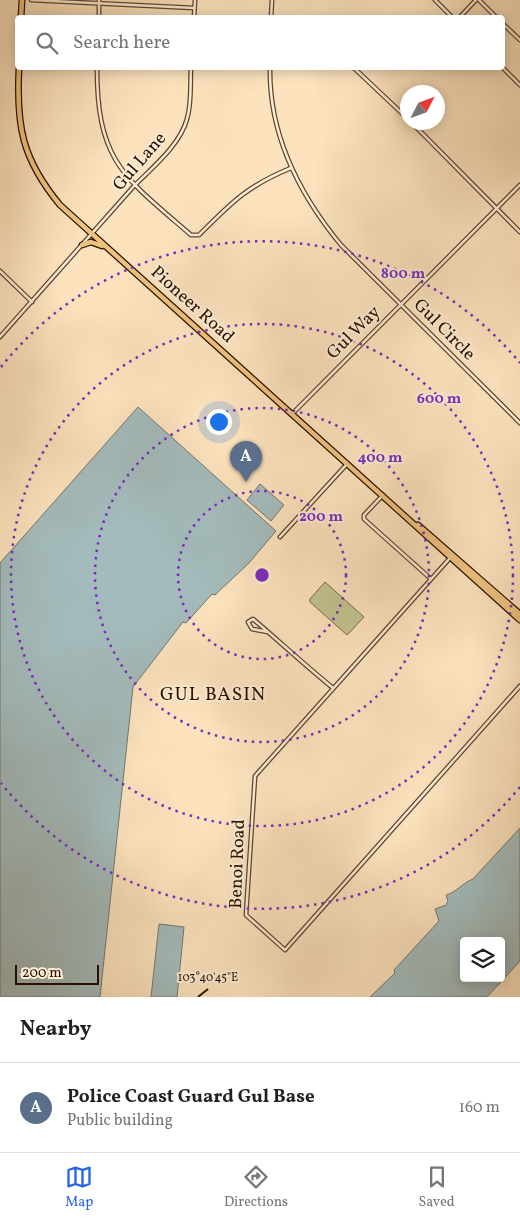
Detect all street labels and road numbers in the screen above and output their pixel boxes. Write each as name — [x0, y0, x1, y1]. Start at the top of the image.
street label: Gul Lane — [107, 127, 173, 197]
street label: Pioneer Road — [145, 261, 239, 349]
street label: Gul Circle — [407, 293, 481, 367]
street label: Gul Way — [322, 300, 387, 365]
street label: Benoi Road — [224, 819, 252, 909]

